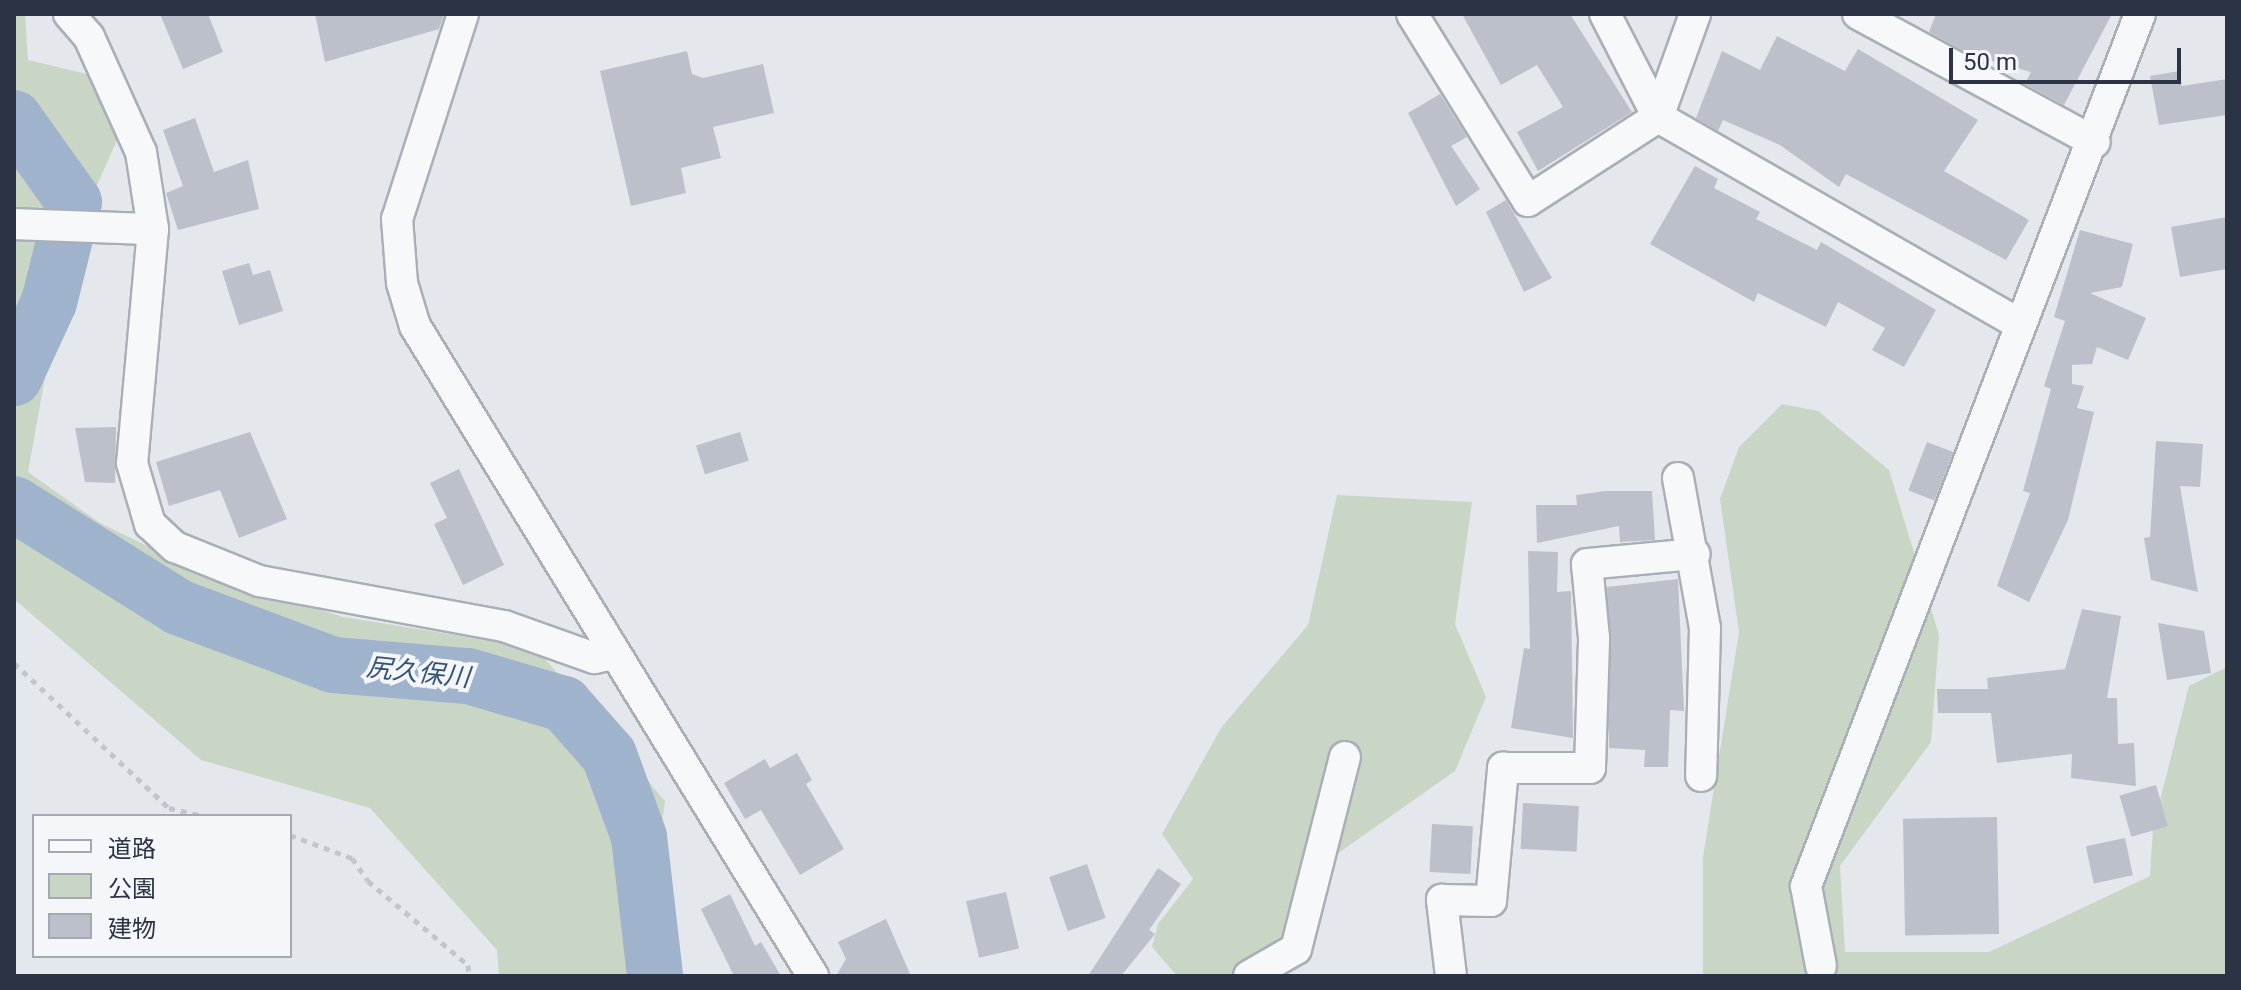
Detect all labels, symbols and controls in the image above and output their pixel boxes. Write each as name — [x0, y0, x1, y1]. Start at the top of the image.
scale bar — [1953, 32, 2185, 82]
text: 50 m — [1963, 48, 2017, 76]
water label: 尻久保川 — [365, 652, 471, 694]
legend — [32, 814, 292, 958]
text: 道路 — [108, 835, 156, 863]
text: 公園 — [108, 875, 156, 903]
text: 建物 — [108, 915, 156, 943]

